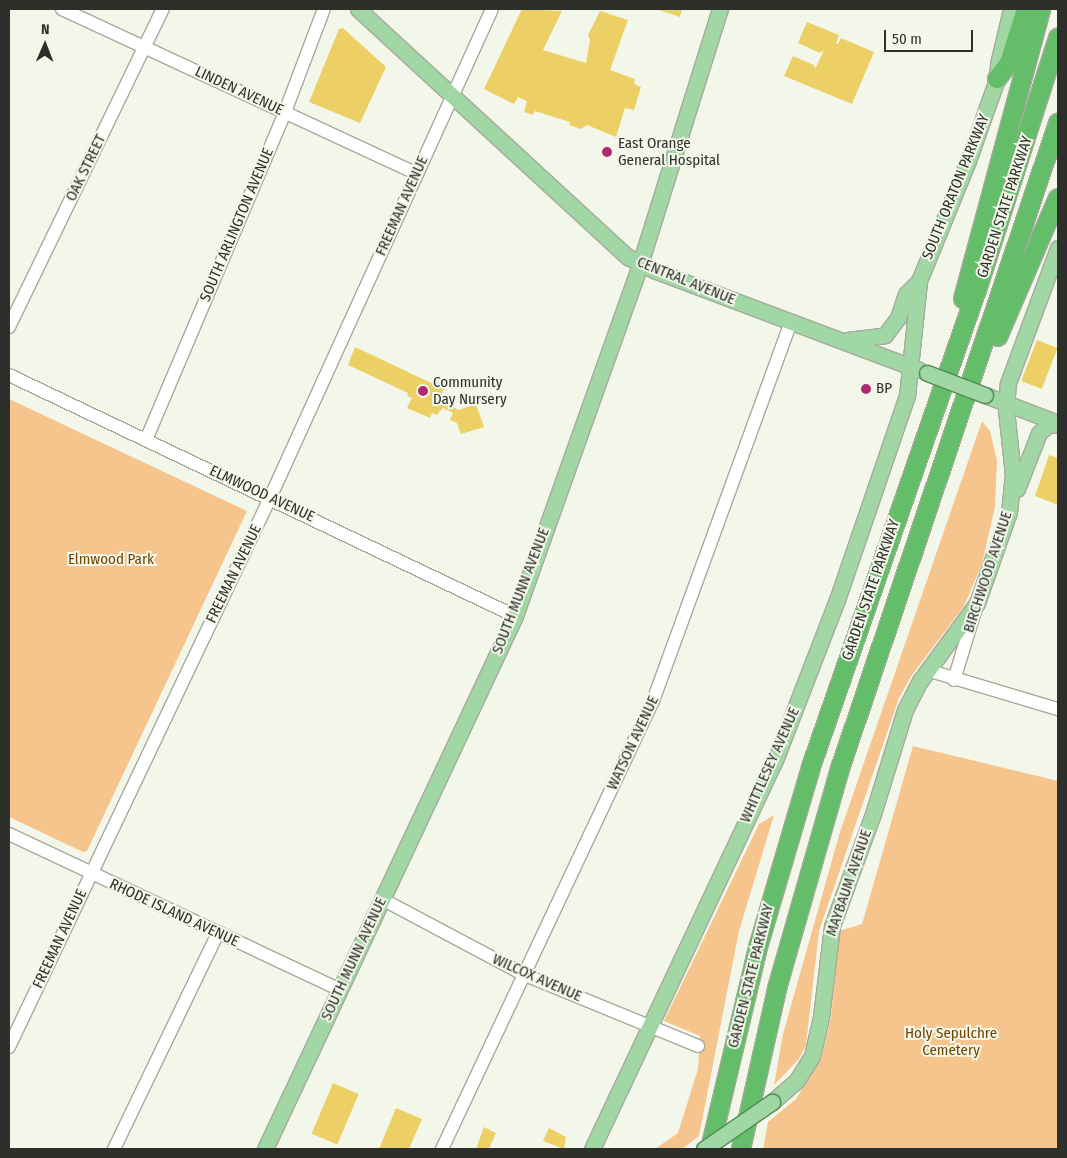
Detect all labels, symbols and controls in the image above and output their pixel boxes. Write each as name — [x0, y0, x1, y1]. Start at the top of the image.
north arrow — [20, 20, 70, 70]
scale bar — [887, 20, 976, 52]
text: N — [41, 21, 50, 38]
text: 50 m — [892, 30, 922, 48]
street label: LINDEN AVENUE — [192, 63, 286, 119]
street label: SOUTH ORATON PARKWAY — [919, 112, 993, 262]
street label: OAK STREET — [62, 132, 110, 204]
place label: East Orange General Hospital — [618, 134, 720, 169]
street label: GARDEN STATE PARKWAY — [974, 134, 1036, 280]
marker: East Orange General Hospital — [600, 145, 614, 159]
street label: SOUTH ARLINGTON AVENUE — [196, 146, 278, 304]
street label: FREEMAN AVENUE — [372, 153, 432, 259]
street label: CENTRAL AVENUE — [634, 253, 738, 309]
place label: Community Day Nursery — [433, 373, 507, 408]
place label: BP — [876, 380, 892, 398]
marker: BP — [860, 383, 872, 395]
marker: Community Day Nursery — [417, 385, 429, 397]
street label: ELMWOOD AVENUE — [207, 462, 317, 526]
street label: BIRCHWOOD AVENUE — [960, 509, 1016, 635]
street label: GARDEN STATE PARKWAY — [838, 517, 904, 663]
street label: FREEMAN AVENUE — [202, 522, 266, 626]
street label: SOUTH MUNN AVENUE — [489, 525, 553, 657]
park label: Elmwood Park — [68, 551, 154, 569]
street label: WATSON AVENUE — [603, 693, 663, 793]
street label: WHITTLESEY AVENUE — [736, 705, 804, 825]
street label: MAYBAUM AVENUE — [822, 827, 876, 939]
street label: RHODE ISLAND AVENUE — [107, 875, 241, 951]
street label: FREEMAN AVENUE — [29, 887, 91, 991]
street label: SOUTH MUNN AVENUE — [318, 895, 390, 1023]
street label: GARDEN STATE PARKWAY — [724, 902, 778, 1050]
street label: WILCOX AVENUE — [490, 950, 584, 1006]
park label: Holy Sepulchre Cemetery — [905, 1024, 997, 1059]

